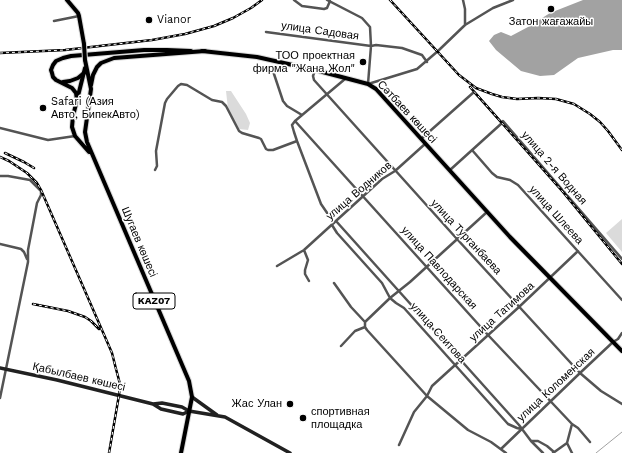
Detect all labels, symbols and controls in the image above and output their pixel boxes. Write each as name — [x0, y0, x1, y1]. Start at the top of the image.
marker: Затон жағажайы — [546, 4, 556, 14]
place label: Vianor — [157, 13, 191, 27]
marker: Vianor — [144, 15, 154, 25]
place label: Затон жағажайы — [509, 15, 593, 29]
street label: улица Садовая — [280, 19, 360, 43]
place label: ТОО проектная фирма "Жана Жол" — [253, 49, 355, 75]
marker: ТОО проектная фирма "Жана Жол" — [358, 57, 368, 67]
street label: Сәтбаев көшесі — [375, 78, 439, 146]
place label: Safari (Азия Авто, БипекАвто) — [51, 95, 140, 121]
marker: Safari (Азия Авто, БипекАвто) — [38, 103, 48, 113]
street label: улица 2-я Водная — [518, 128, 590, 208]
street label: улица Водников — [323, 159, 395, 223]
street label: улица Шлеева — [526, 183, 586, 247]
street label: улица Турганбаева — [428, 197, 504, 277]
street label: Шугаев көшесі — [118, 205, 160, 279]
street label: улица Павлодарская — [398, 224, 480, 312]
street label: улица Татимова — [467, 279, 537, 345]
road number: KAZ07 — [133, 293, 175, 309]
street label: улица Сеитова — [407, 300, 469, 366]
street label: улица Коломенская — [514, 346, 598, 424]
street label: Қабылбаев көшесі — [31, 360, 127, 394]
place label: Жас Улан — [231, 397, 282, 411]
marker: Жас Улан — [285, 399, 295, 409]
place label: спортивная площадка — [311, 405, 370, 431]
marker: спортивная площадка — [298, 413, 308, 423]

